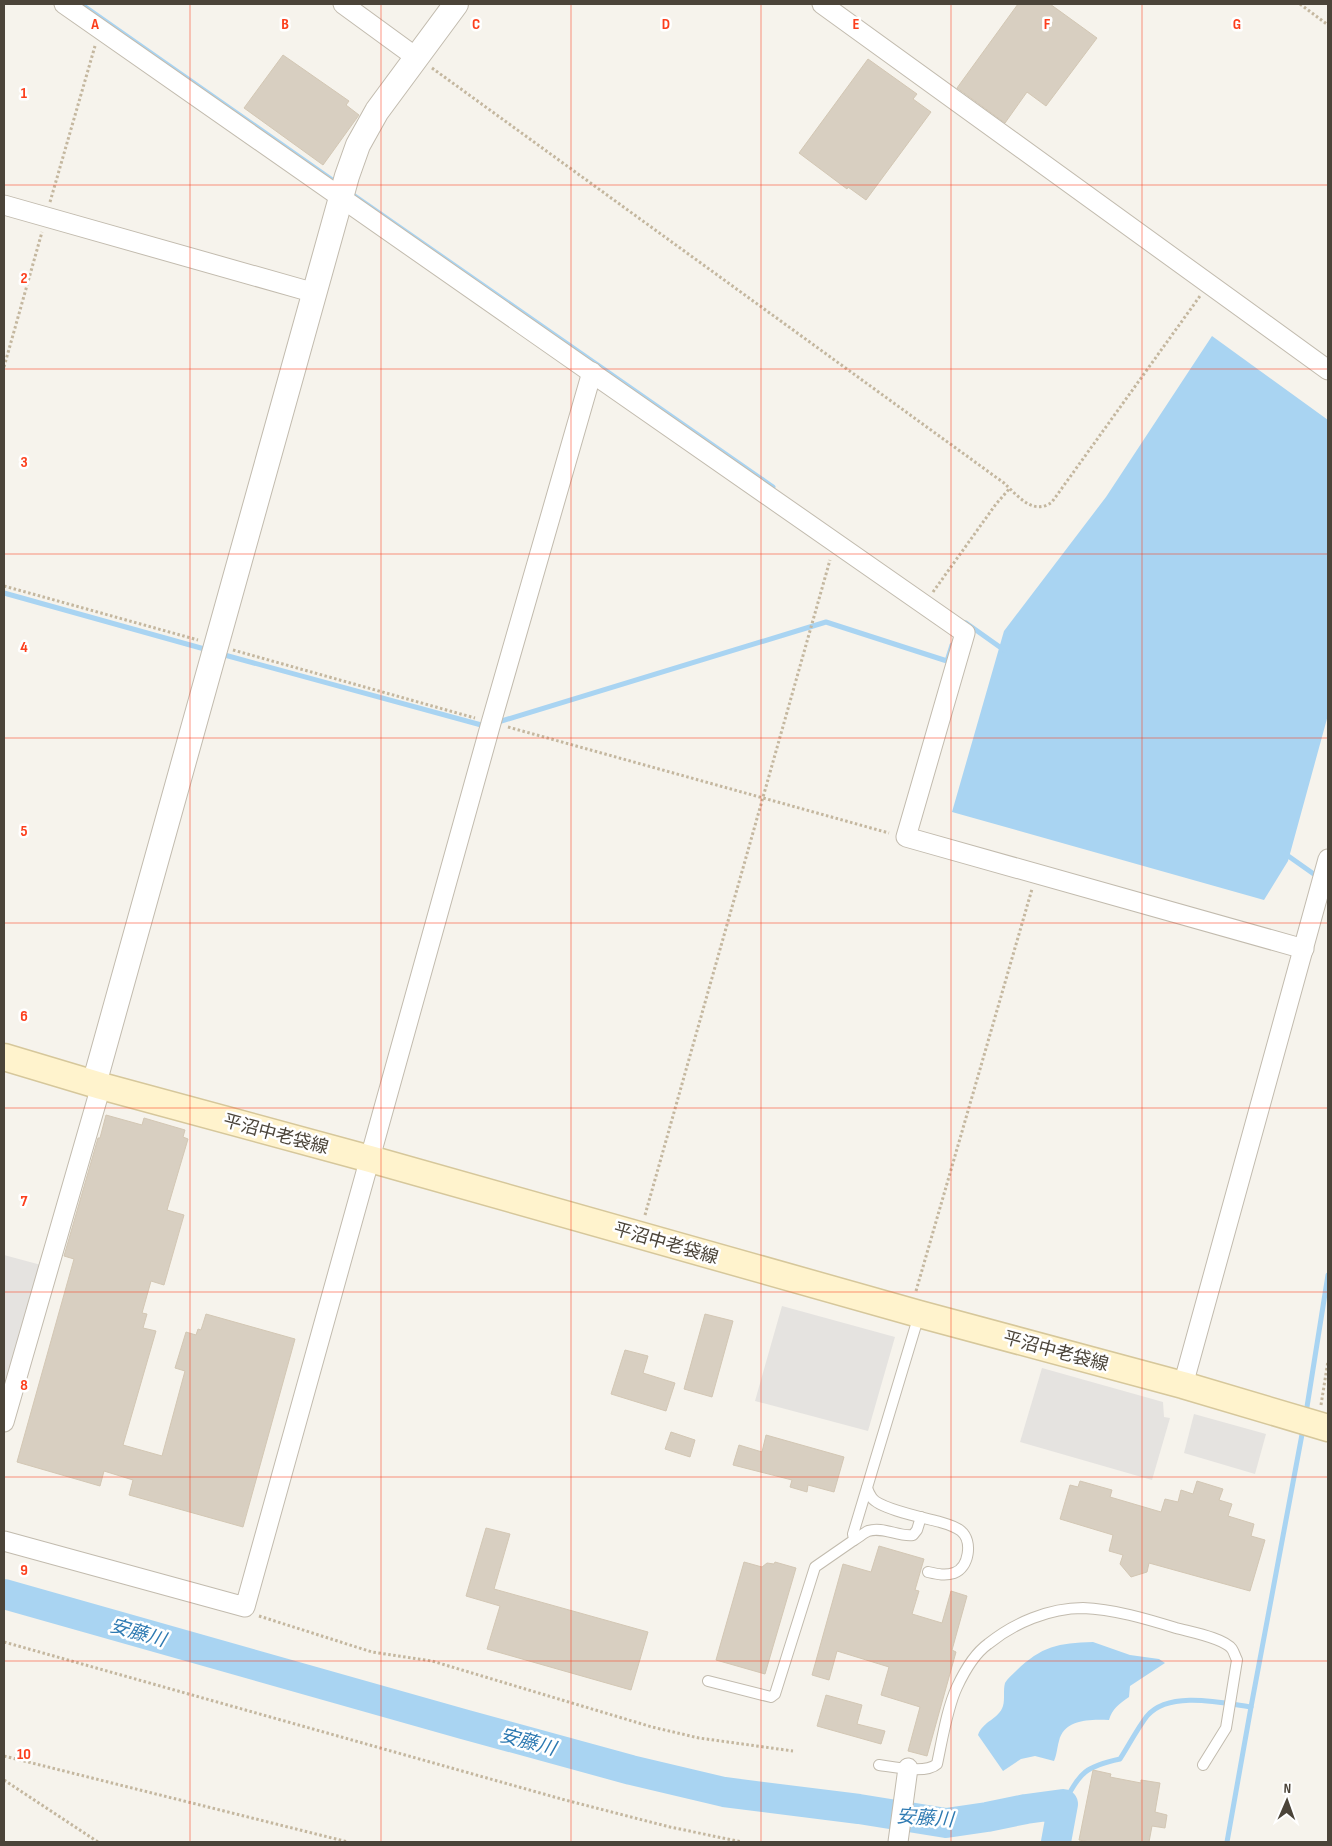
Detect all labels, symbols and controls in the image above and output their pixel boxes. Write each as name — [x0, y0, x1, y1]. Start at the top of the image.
text: A — [90, 15, 99, 34]
text: B — [281, 15, 289, 34]
text: C — [472, 15, 480, 34]
text: D — [662, 15, 670, 34]
text: E — [853, 15, 860, 34]
text: F — [1044, 15, 1051, 34]
text: G — [1233, 15, 1241, 34]
text: 1 — [21, 84, 28, 103]
text: 2 — [20, 269, 28, 288]
text: 3 — [20, 453, 28, 472]
text: 4 — [20, 638, 28, 657]
text: 5 — [20, 822, 28, 841]
text: 6 — [20, 1007, 28, 1026]
street label: 平沼中老袋線 — [221, 1110, 331, 1159]
text: 7 — [21, 1192, 28, 1211]
street label: 平沼中老袋線 — [611, 1219, 721, 1268]
street label: 平沼中老袋線 — [1001, 1327, 1111, 1376]
text: 8 — [20, 1376, 28, 1395]
text: 9 — [20, 1561, 28, 1580]
water label: 安藤川 — [107, 1615, 170, 1653]
water label: 安藤川 — [497, 1724, 560, 1761]
text: 10 — [17, 1745, 31, 1764]
north arrow — [1262, 1776, 1312, 1826]
text: N — [1283, 1780, 1291, 1797]
water label: 安藤川 — [896, 1805, 956, 1832]

